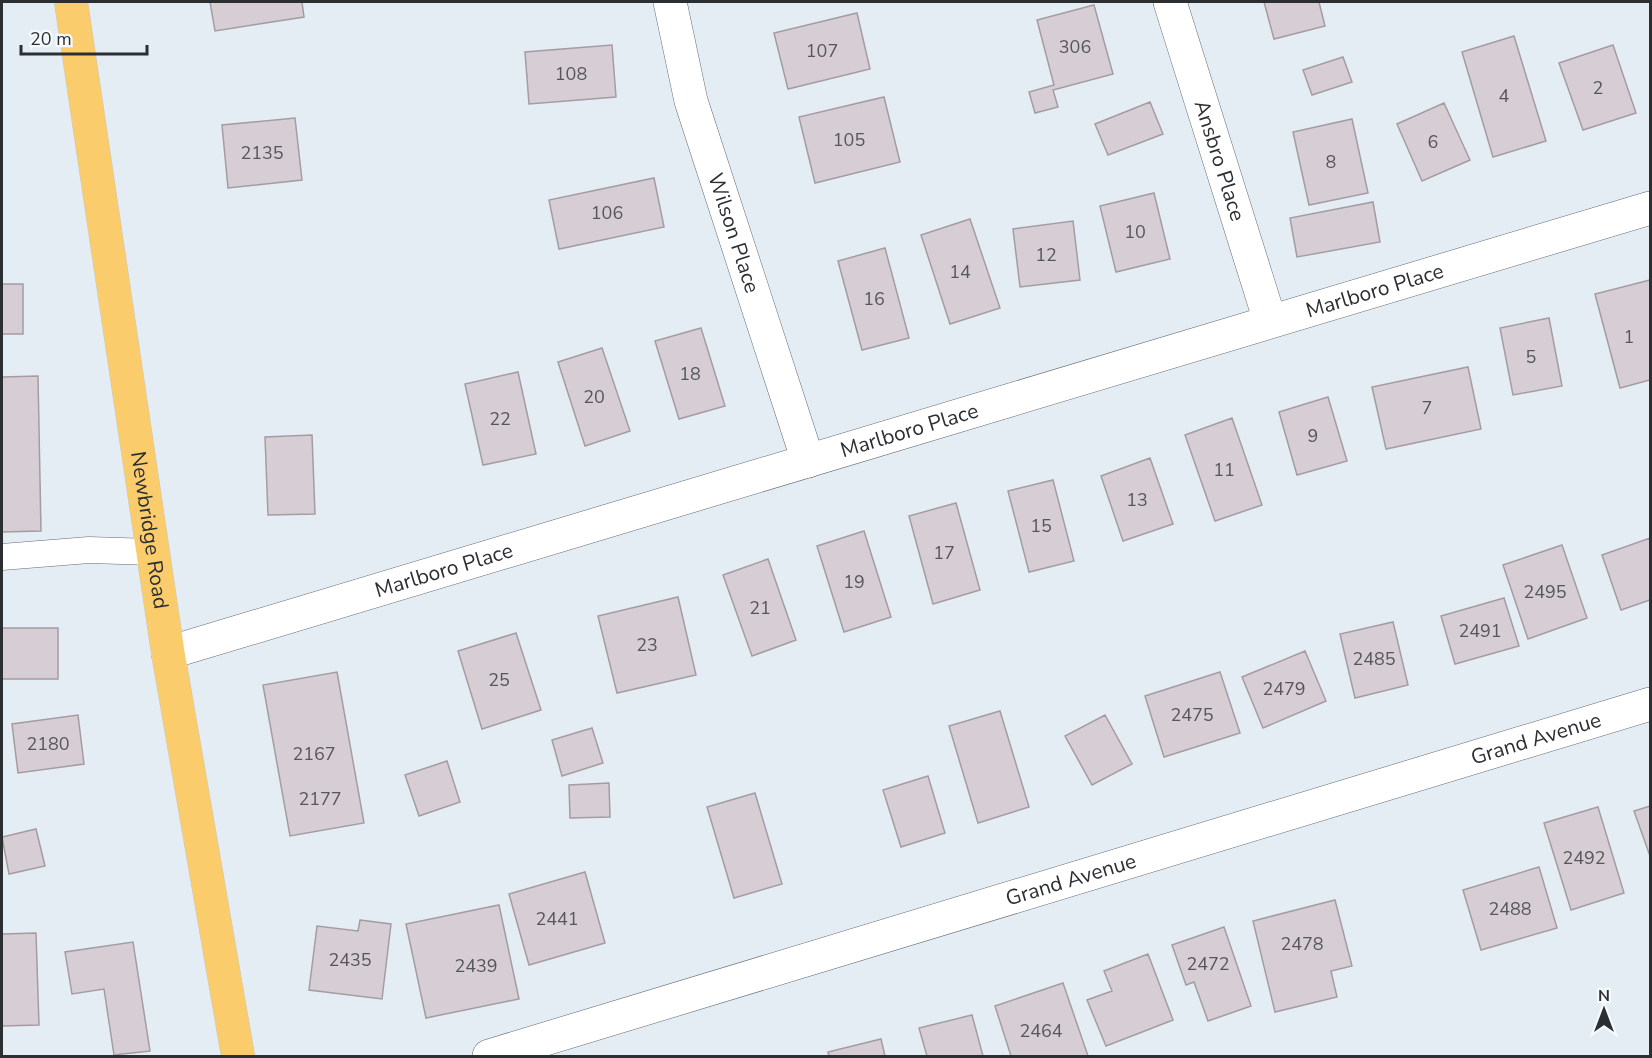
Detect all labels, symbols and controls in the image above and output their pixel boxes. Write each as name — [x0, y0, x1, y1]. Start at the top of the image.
scale bar — [21, 18, 147, 56]
text: 20 m — [30, 27, 72, 51]
house number: 306 — [1059, 35, 1091, 59]
house number: 107 — [806, 39, 838, 63]
house number: 108 — [555, 62, 587, 86]
house number: 2 — [1593, 76, 1603, 100]
house number: 4 — [1499, 84, 1510, 108]
street label: Ansbro Place — [1188, 96, 1252, 224]
house number: 105 — [833, 128, 865, 152]
house number: 6 — [1428, 130, 1438, 154]
house number: 2135 — [240, 141, 284, 165]
house number: 8 — [1326, 150, 1336, 174]
street label: Wilson Place — [701, 169, 766, 297]
house number: 106 — [591, 201, 623, 225]
house number: 10 — [1124, 220, 1146, 244]
house number: 12 — [1035, 243, 1057, 267]
street label: Marlboro Place — [1302, 257, 1447, 325]
house number: 14 — [949, 260, 971, 284]
house number: 16 — [863, 287, 885, 311]
house number: 1 — [1624, 325, 1634, 349]
house number: 5 — [1526, 345, 1536, 369]
house number: 18 — [679, 362, 701, 386]
house number: 20 — [583, 385, 605, 409]
street label: Marlboro Place — [837, 396, 982, 464]
house number: 7 — [1422, 396, 1432, 420]
house number: 22 — [489, 407, 511, 431]
house number: 9 — [1308, 424, 1318, 448]
street label: Newbridge Road — [124, 449, 175, 611]
house number: 11 — [1213, 458, 1235, 482]
house number: 13 — [1126, 488, 1148, 512]
house number: 15 — [1030, 514, 1052, 538]
street label: Marlboro Place — [371, 536, 516, 604]
house number: 17 — [933, 541, 955, 565]
house number: 19 — [843, 570, 865, 594]
house number: 2495 — [1523, 580, 1567, 604]
house number: 21 — [749, 596, 771, 620]
house number: 2491 — [1458, 619, 1502, 643]
house number: 23 — [636, 633, 658, 657]
house number: 2485 — [1352, 647, 1396, 671]
house number: 25 — [488, 668, 510, 692]
house number: 2479 — [1262, 677, 1306, 701]
house number: 2475 — [1170, 703, 1214, 727]
street label: Grand Avenue — [1467, 706, 1605, 772]
house number: 2180 — [26, 732, 70, 756]
house number: 2167 — [292, 742, 336, 766]
house number: 2177 — [298, 787, 342, 811]
house number: 2492 — [1562, 846, 1606, 870]
street label: Grand Avenue — [1002, 847, 1139, 913]
house number: 2488 — [1488, 897, 1532, 921]
house number: 2441 — [535, 907, 579, 931]
house number: 2478 — [1280, 932, 1324, 956]
house number: 2435 — [328, 948, 372, 972]
house number: 2472 — [1186, 952, 1230, 976]
house number: 2439 — [454, 954, 498, 978]
north arrow — [1574, 980, 1634, 1040]
text: N — [1598, 985, 1610, 1007]
house number: 2464 — [1019, 1019, 1063, 1043]

